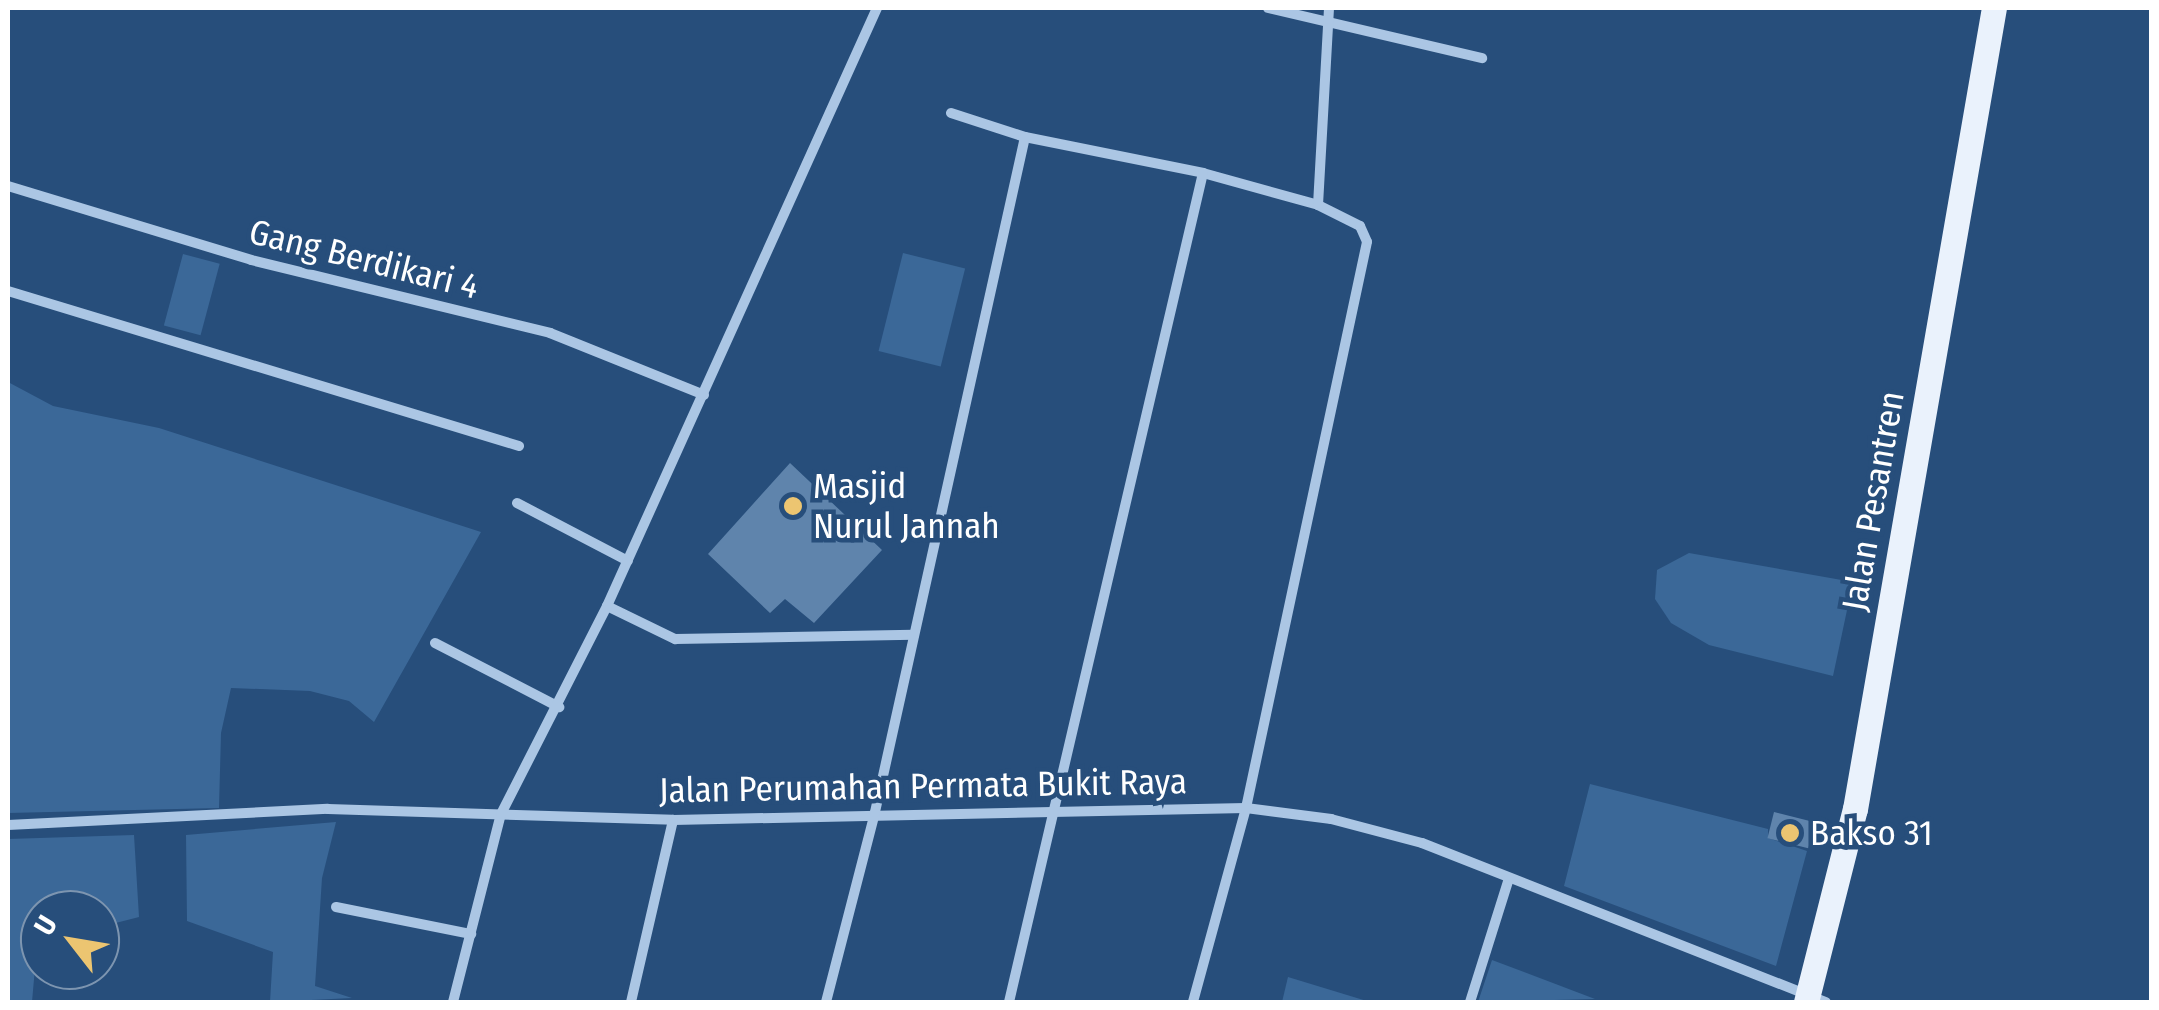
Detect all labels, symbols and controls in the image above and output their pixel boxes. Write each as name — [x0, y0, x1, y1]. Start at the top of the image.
street label: Gang Berdikari 4 — [245, 210, 483, 308]
street label: Jalan Pesantren — [1833, 388, 1913, 614]
place label: Masjid Nurul Jannah — [813, 465, 1000, 547]
marker: Masjid Nurul Jannah — [782, 495, 804, 517]
street label: Jalan Perumahan Permata Bukit Raya — [659, 760, 1187, 812]
place label: Bakso 31 — [1810, 812, 1933, 854]
marker: Bakso 31 — [1779, 822, 1801, 844]
north arrow — [20, 890, 120, 990]
text: U — [27, 910, 64, 941]

